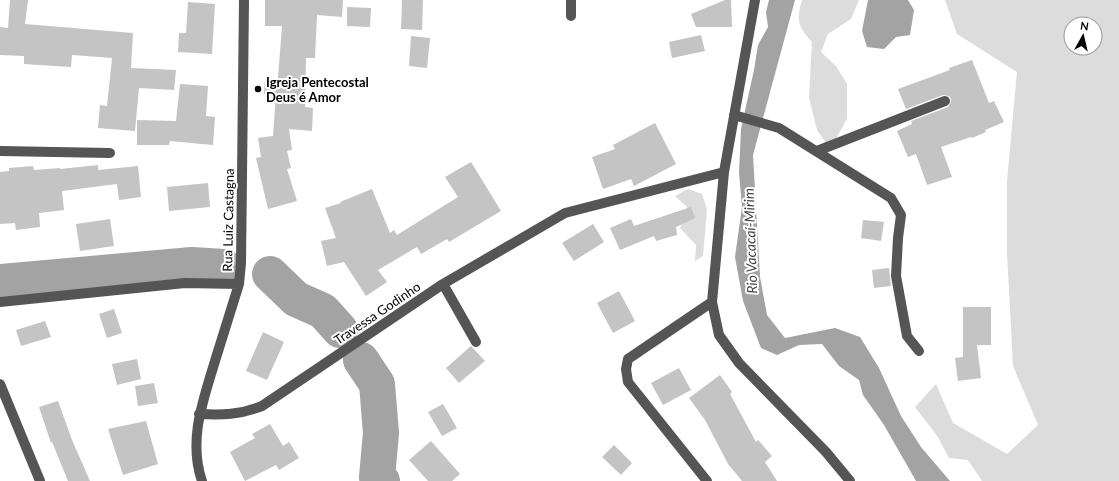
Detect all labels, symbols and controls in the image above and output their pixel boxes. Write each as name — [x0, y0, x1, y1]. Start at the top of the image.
north arrow — [1063, 16, 1103, 56]
text: N — [1079, 19, 1090, 33]
place label: Igreja Pentecostal Deus é Amor — [266, 74, 369, 105]
marker: Igreja Pentecostal Deus é Amor — [253, 84, 263, 94]
street label: Rua Luiz Castagna — [219, 168, 237, 272]
water label: Rio Vacacaí-Mirim — [740, 188, 760, 294]
street label: Travessa Godinho — [331, 278, 423, 348]

